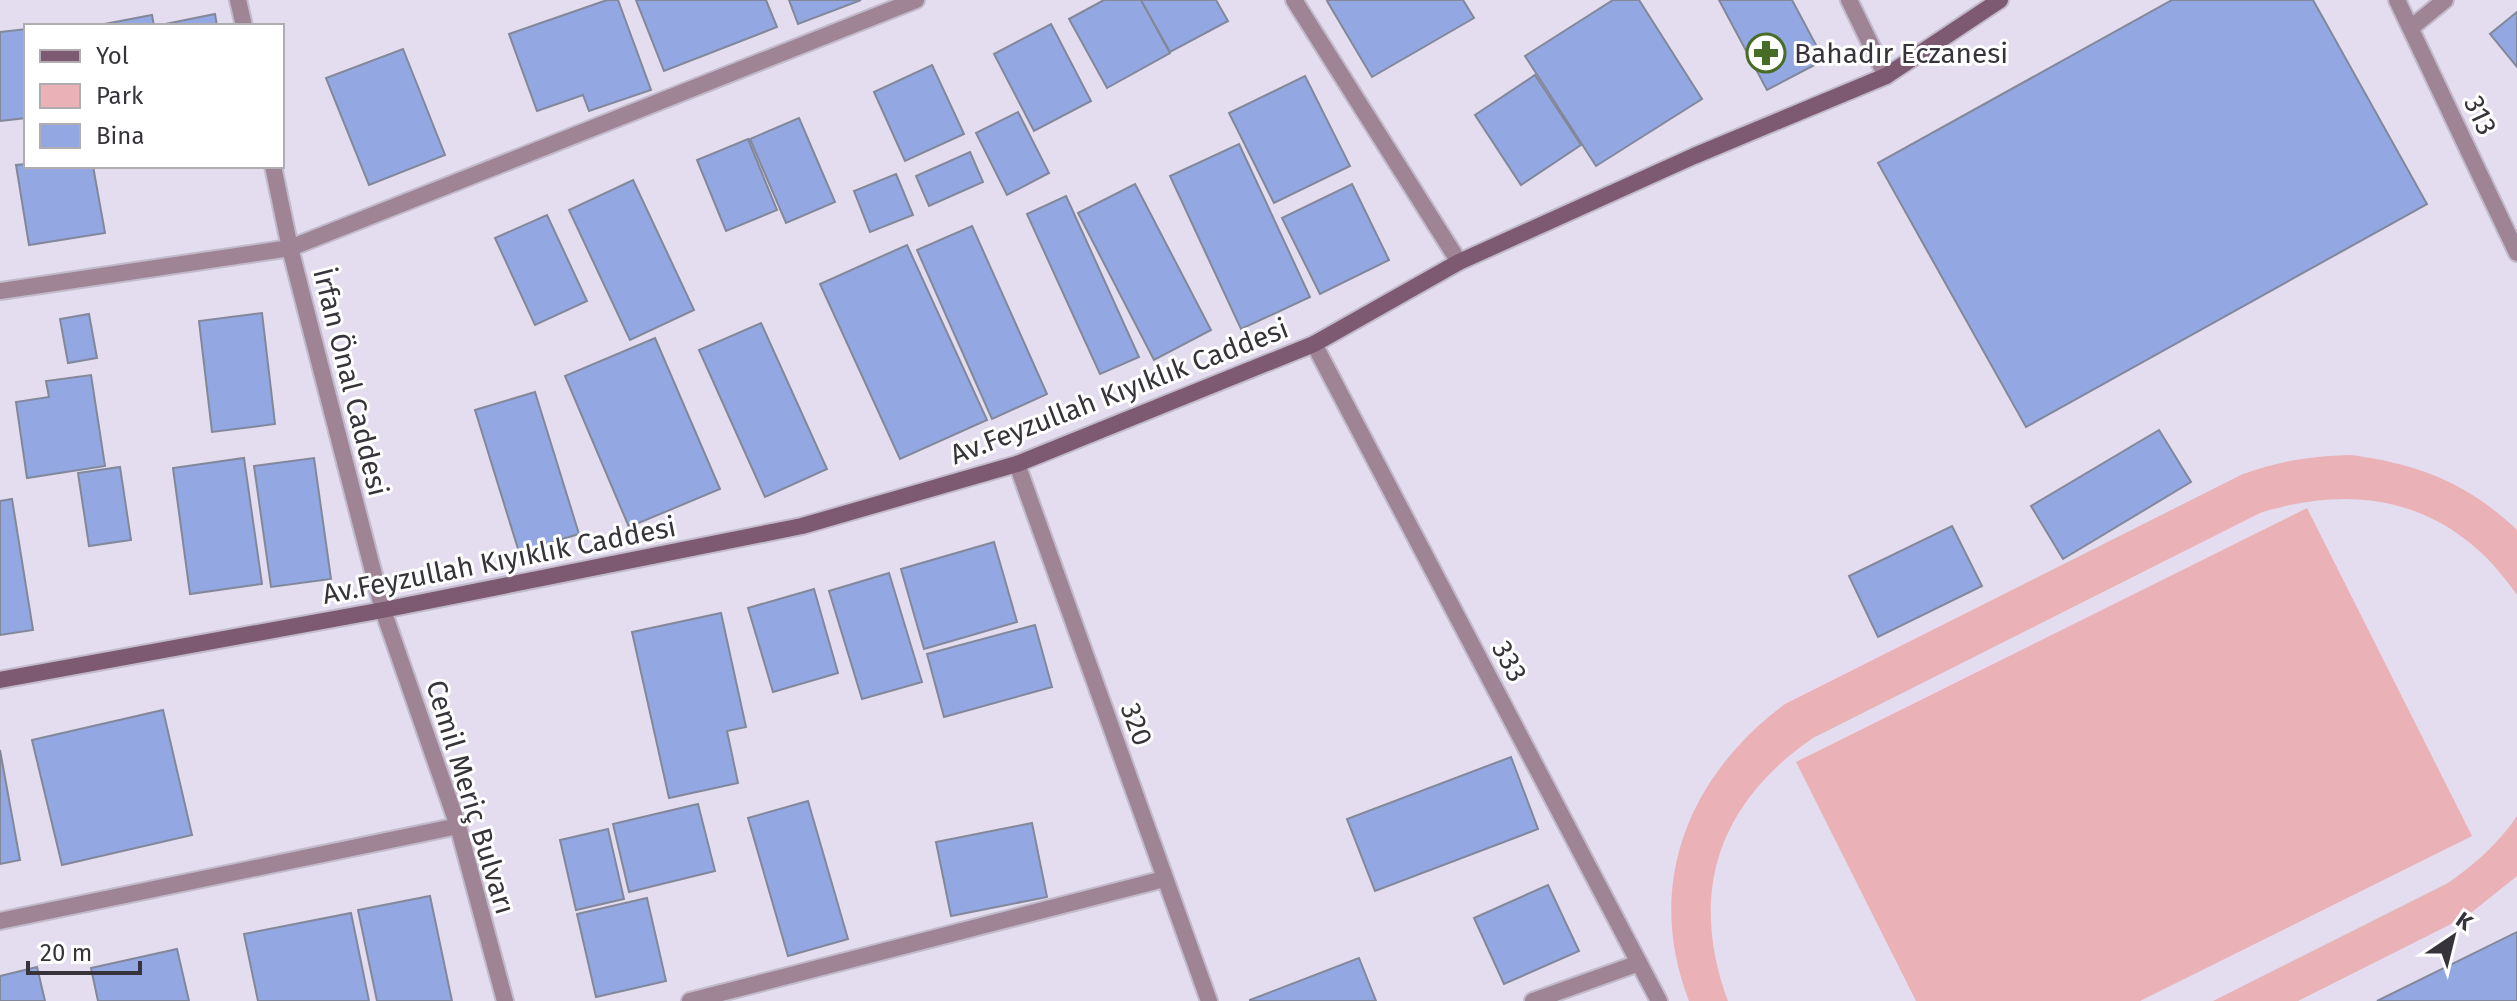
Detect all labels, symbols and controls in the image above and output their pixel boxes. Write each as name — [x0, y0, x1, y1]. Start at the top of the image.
legend — [24, 24, 284, 168]
pharmacy icon: Bahadır Eczanesi — [1745, 32, 1787, 74]
place label: Bahadır Eczanesi — [1794, 37, 2008, 70]
text: Yol — [96, 42, 129, 70]
text: Park — [96, 82, 144, 110]
street label: 313 — [2457, 90, 2504, 140]
text: Bina — [96, 122, 144, 150]
street label: İrfan Önal Caddesi — [306, 265, 395, 499]
street label: Av.Feyzullah Kıyıklık Caddesi — [946, 312, 1293, 471]
street label: Av.Feyzullah Kıyıklık Caddesi — [320, 510, 679, 611]
street label: 333 — [1485, 635, 1534, 687]
street label: Cemil Meriç Bulvarı — [419, 676, 522, 918]
street label: 320 — [1114, 698, 1159, 750]
north arrow — [2413, 897, 2493, 977]
text: K — [2451, 906, 2479, 937]
scale bar — [28, 925, 140, 975]
text: 20 m — [40, 939, 92, 967]

